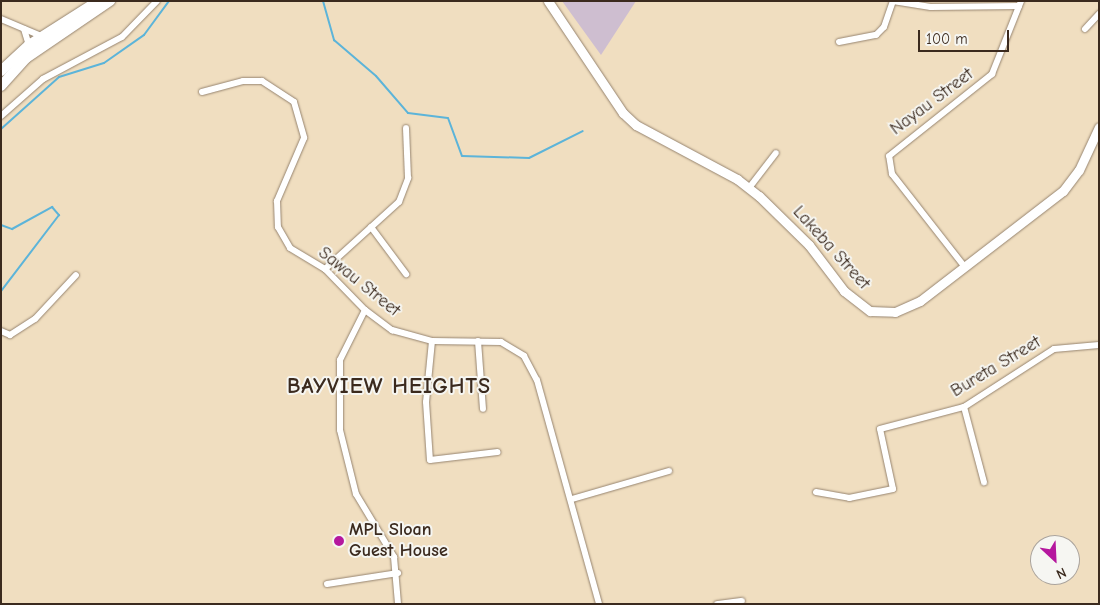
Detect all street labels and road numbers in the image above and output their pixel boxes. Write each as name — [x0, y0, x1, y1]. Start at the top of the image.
street label: Nayau Street — [886, 64, 978, 140]
street label: Lakeba Street — [788, 202, 874, 294]
street label: Sawau Street — [314, 242, 404, 322]
street label: Bureta Street — [947, 332, 1045, 402]

